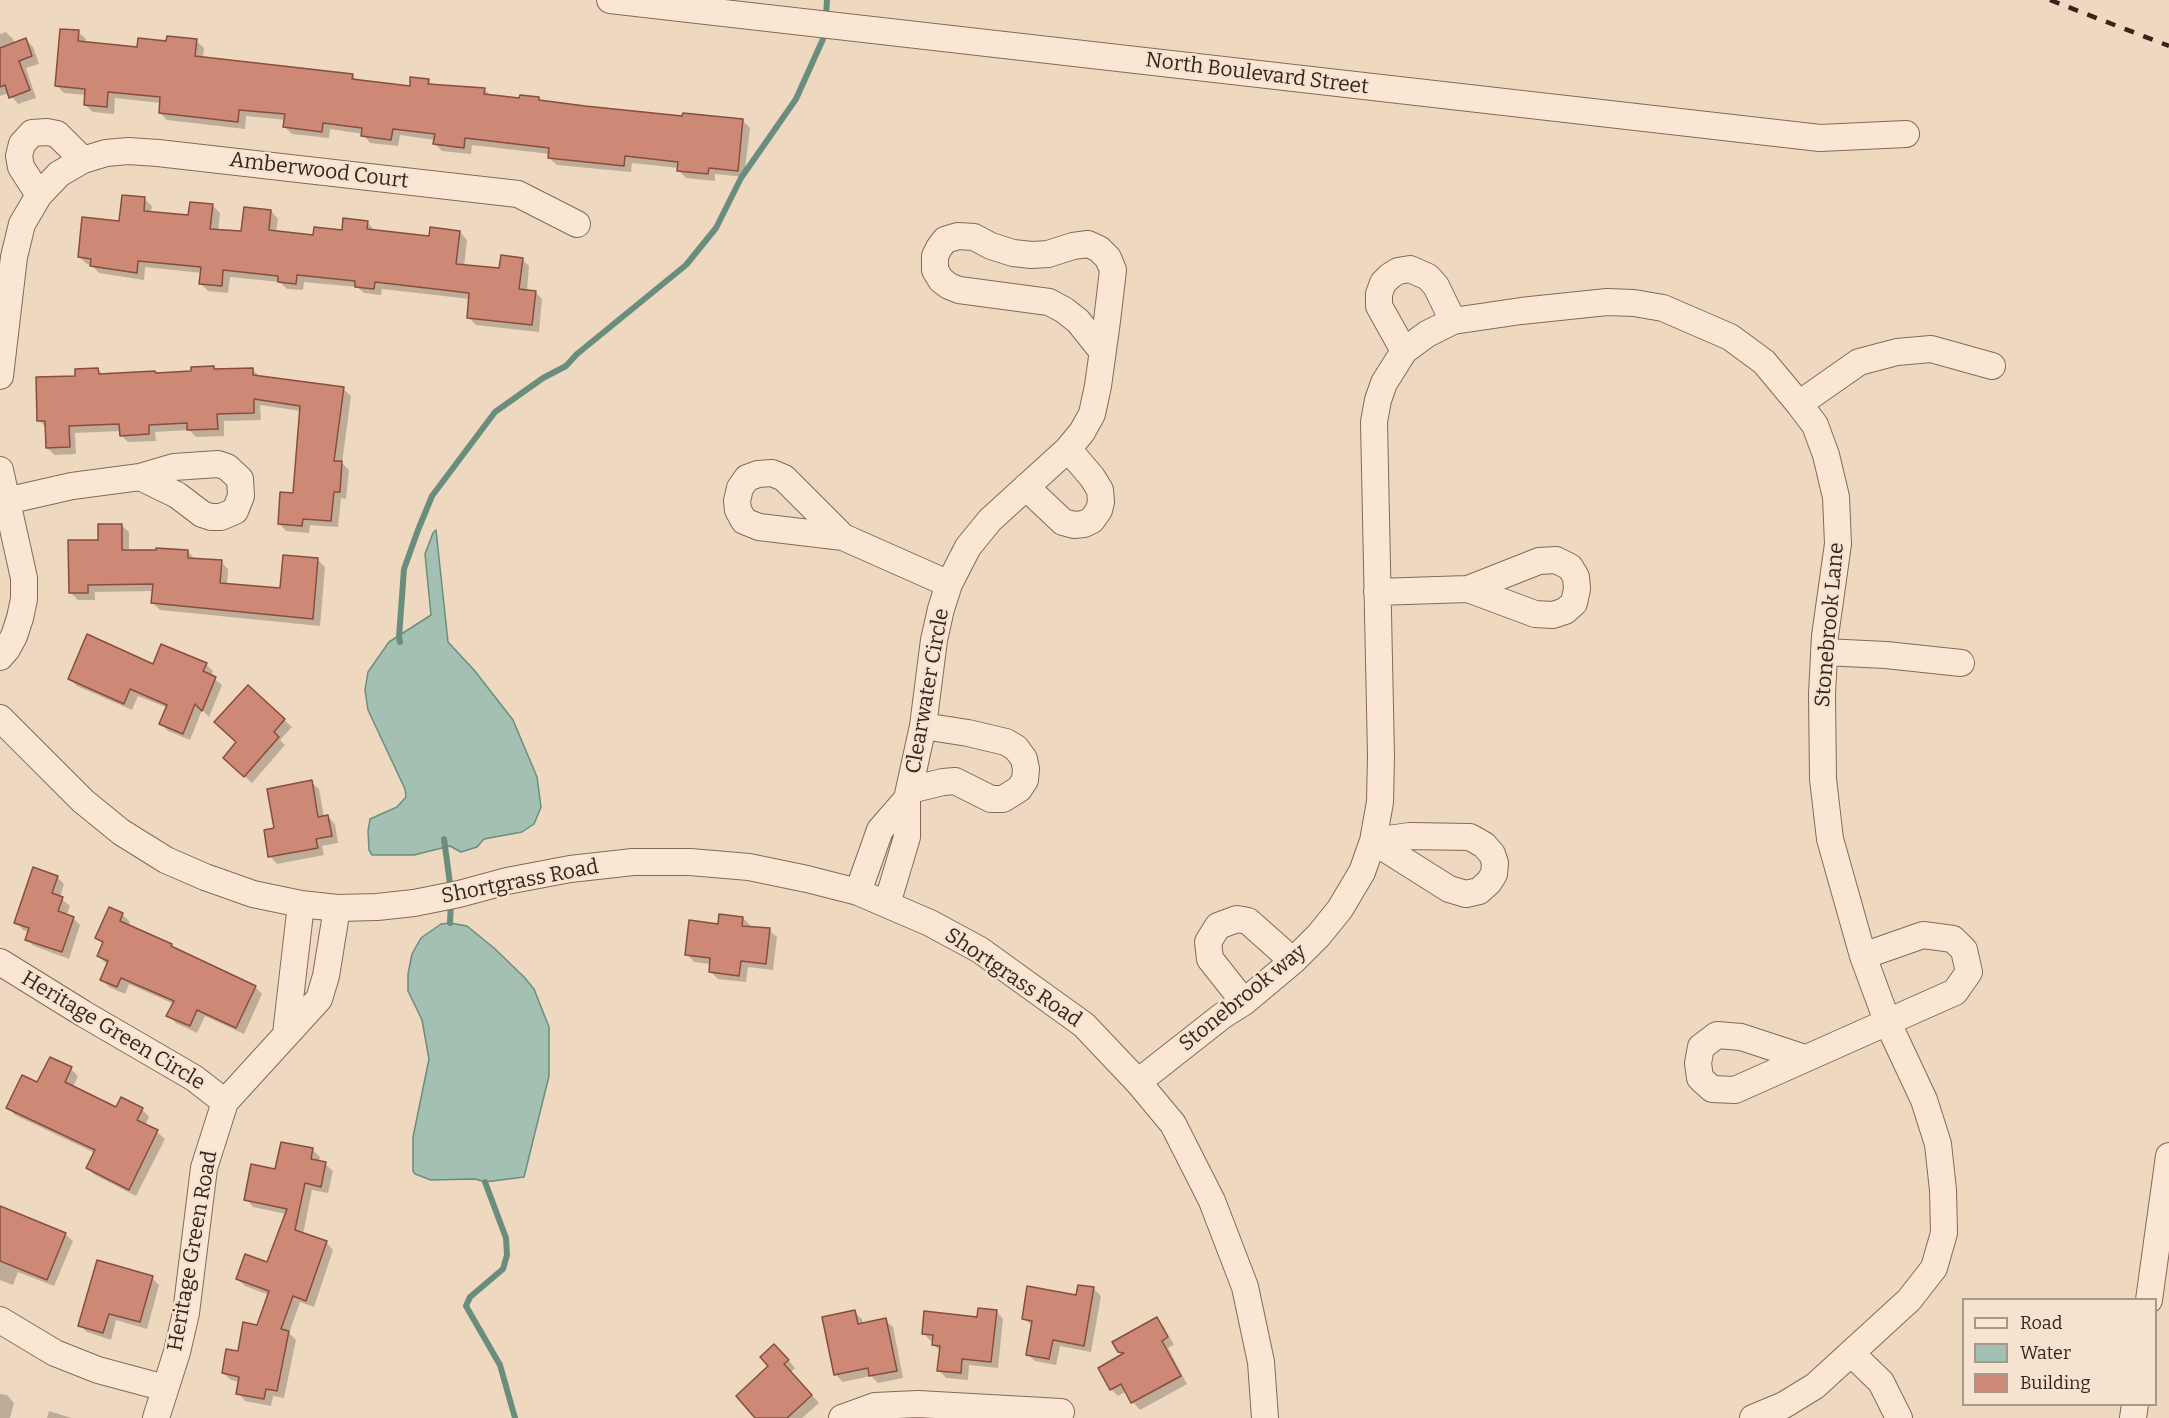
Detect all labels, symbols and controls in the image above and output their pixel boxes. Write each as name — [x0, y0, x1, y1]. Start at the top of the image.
street label: North Boulevard Street — [1144, 48, 1370, 100]
street label: Amberwood Court — [228, 148, 410, 194]
street label: Stonebrook Lane — [1810, 542, 1850, 708]
street label: Clearwater Circle — [901, 606, 955, 776]
street label: Shortgrass Road — [439, 854, 601, 910]
street label: Shortgrass Road — [940, 923, 1086, 1033]
street label: Stonebrook way — [1174, 939, 1312, 1057]
street label: Heritage Green Circle — [17, 966, 209, 1096]
street label: Heritage Green Road — [163, 1149, 223, 1353]
legend — [1962, 1298, 2157, 1406]
text: Road — [2020, 1312, 2062, 1334]
text: Water — [2020, 1342, 2071, 1364]
text: Building — [2020, 1372, 2091, 1394]

